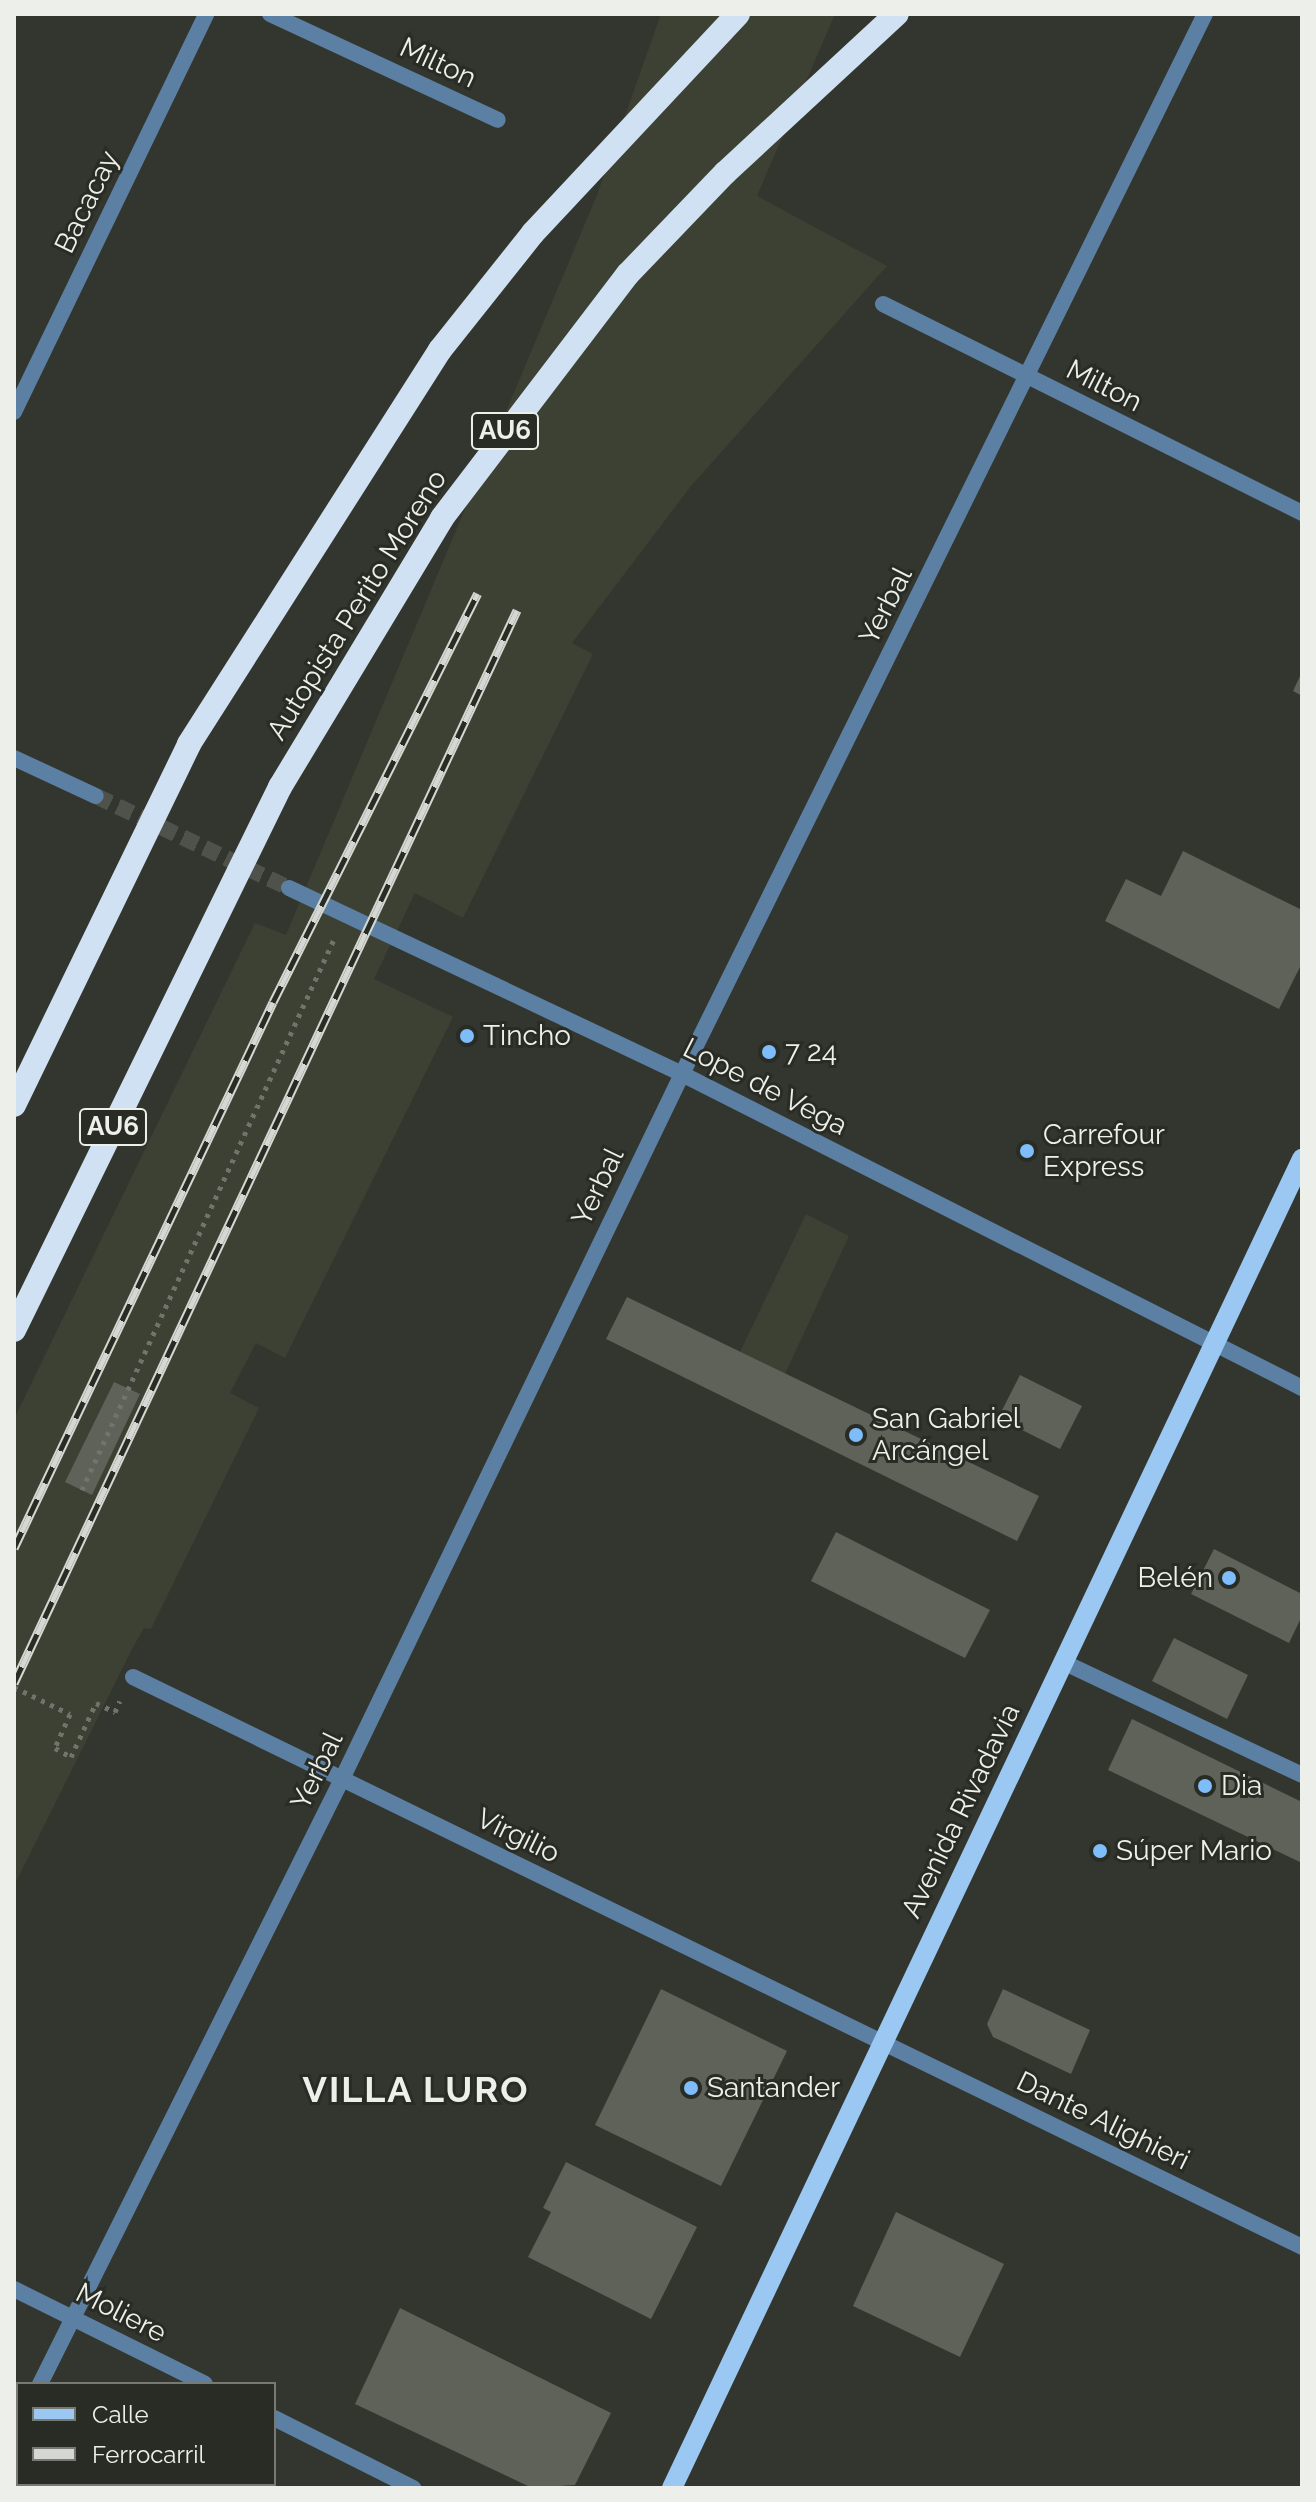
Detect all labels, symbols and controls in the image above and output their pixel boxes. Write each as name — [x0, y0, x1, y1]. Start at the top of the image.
street label: Milton — [394, 31, 482, 95]
street label: Bacacay — [48, 145, 126, 259]
street label: Milton — [1061, 353, 1147, 419]
road number: AU6 — [469, 409, 541, 453]
street label: Autopista Perito Moreno — [260, 464, 454, 746]
street label: Yerbal — [852, 562, 920, 650]
place label: Tincho — [483, 1019, 571, 1053]
marker: Tincho — [458, 1027, 476, 1045]
street label: Lope de Vega — [677, 1031, 853, 1143]
place label: 7 24 — [785, 1035, 837, 1069]
marker: 7 24 — [760, 1043, 778, 1061]
road number: AU6 — [77, 1105, 149, 1149]
place label: Carrefour Express — [1043, 1118, 1165, 1184]
marker: Carrefour Express — [1018, 1142, 1036, 1160]
street label: Yerbal — [565, 1143, 631, 1231]
place label: San Gabriel Arcángel — [872, 1402, 1020, 1468]
marker: San Gabriel Arcángel — [847, 1426, 865, 1444]
place label: Belén — [1138, 1561, 1213, 1595]
marker: Belén — [1220, 1569, 1238, 1587]
street label: Avenida Rivadavia — [895, 1699, 1027, 1923]
street label: Yerbal — [284, 1727, 350, 1815]
place label: Dia — [1221, 1769, 1262, 1803]
marker: Dia — [1196, 1777, 1214, 1795]
street label: Virgilio — [471, 1802, 565, 1870]
place label: Súper Mario — [1116, 1834, 1273, 1868]
marker: Súper Mario — [1091, 1842, 1109, 1860]
street label: Dante Alighieri — [1011, 2065, 1195, 2177]
district label: VILLA LURO — [302, 2068, 530, 2112]
place label: Santander — [707, 2071, 840, 2105]
marker: Santander — [682, 2079, 700, 2097]
street label: Moliere — [70, 2276, 172, 2350]
legend — [16, 2382, 276, 2486]
text: Calle — [92, 2400, 149, 2429]
text: Ferrocarril — [92, 2440, 205, 2469]

